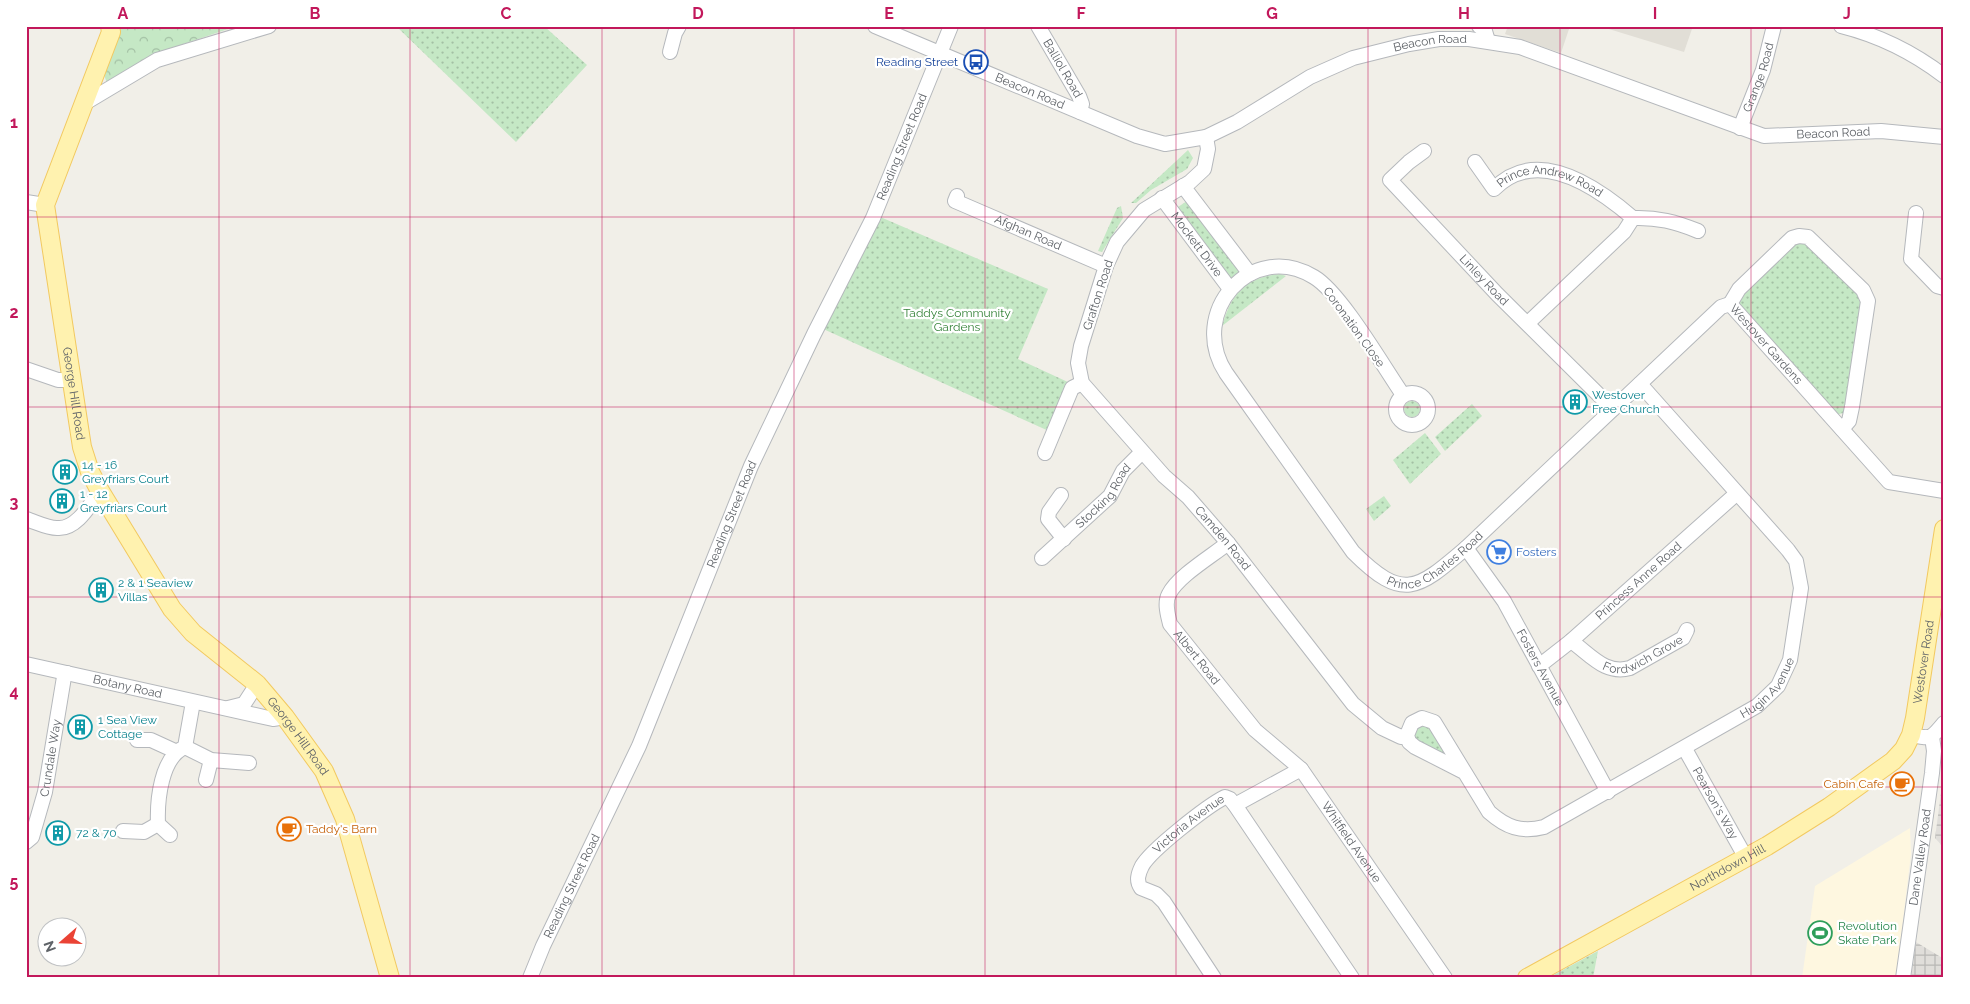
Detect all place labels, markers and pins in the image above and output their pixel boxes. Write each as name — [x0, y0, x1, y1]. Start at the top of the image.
bus stop icon: Reading Street — [963, 49, 989, 75]
place label: Reading Street — [876, 55, 958, 69]
place label: Westover Free Church — [1592, 388, 1660, 416]
building icon: Westover Free Church — [1562, 389, 1588, 415]
place label: 14 - 16 Greyfriars Court — [82, 458, 169, 486]
building icon: 14 - 16 Greyfriars Court — [52, 459, 78, 485]
place label: 1 - 12 Greyfriars Court — [80, 487, 167, 515]
building icon: 1 - 12 Greyfriars Court — [49, 488, 75, 514]
supermarket icon: Fosters — [1486, 539, 1512, 565]
place label: Fosters — [1516, 545, 1557, 559]
place label: 2 & 1 Seaview Villas — [118, 576, 193, 604]
building icon: 2 & 1 Seaview Villas — [88, 577, 114, 603]
place label: 1 Sea View Cottage — [98, 713, 157, 741]
building icon: 1 Sea View Cottage — [67, 714, 93, 740]
cafe icon: Cabin Cafe — [1889, 771, 1915, 797]
place label: Cabin Cafe — [1824, 777, 1884, 791]
cafe icon: Taddy's Barn — [276, 816, 302, 842]
building icon: 72 & 70 — [45, 820, 71, 846]
place label: Taddy's Barn — [306, 822, 377, 836]
place label: 72 & 70 — [76, 826, 117, 840]
place label: Revolution Skate Park — [1838, 919, 1897, 947]
sports icon: Revolution Skate Park — [1807, 920, 1833, 946]

